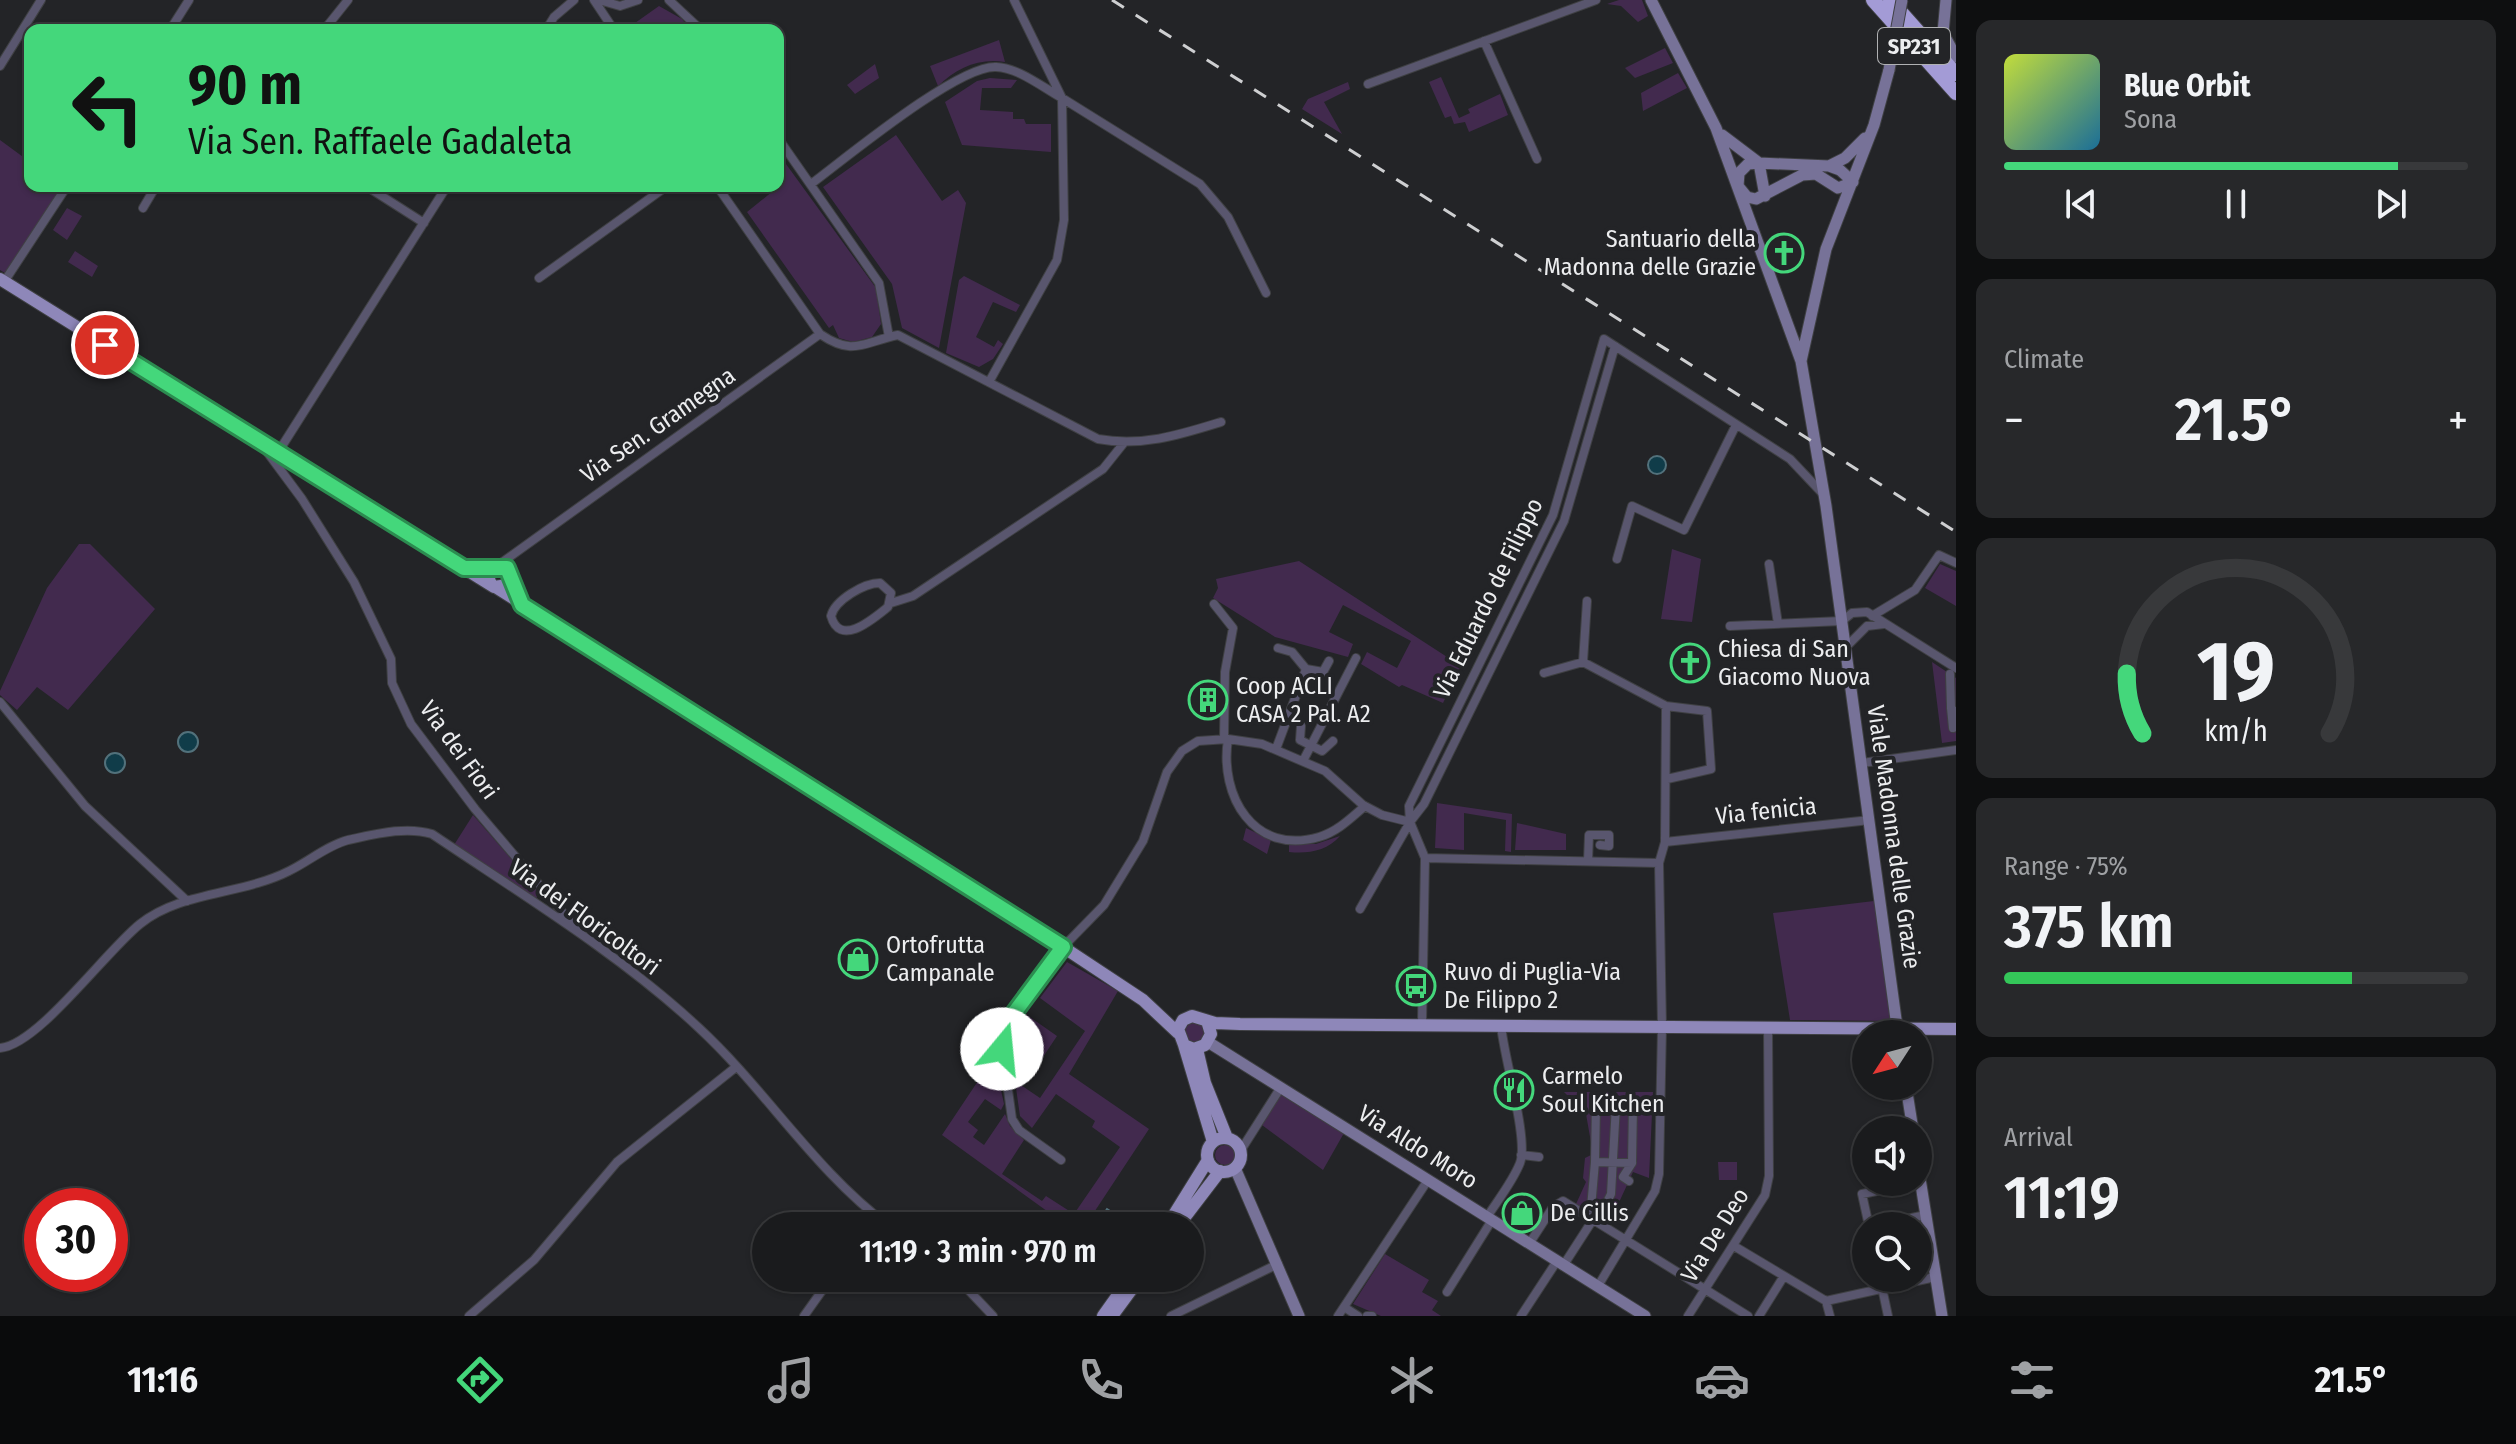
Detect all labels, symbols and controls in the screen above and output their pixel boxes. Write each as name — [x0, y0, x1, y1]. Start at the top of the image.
road number: SP231 — [1878, 28, 1950, 64]
text: 90 m — [188, 52, 302, 119]
icon: left — [56, 56, 160, 160]
text: Blue Orbit — [2124, 68, 2250, 104]
text: Sona — [2124, 104, 2177, 135]
text: Via Sen. Raffaele Gadaleta — [188, 120, 572, 164]
icon: previous — [2059, 182, 2103, 226]
icon: pause — [2214, 182, 2258, 226]
icon: next — [2369, 182, 2413, 226]
place label: Santuario della Madonna delle Grazie — [1544, 225, 1756, 281]
church icon: Santuario della Madonna delle Grazie — [1763, 232, 1805, 274]
pin — [71, 311, 139, 379]
icon: arrive — [83, 323, 127, 367]
text: Climate — [2004, 344, 2084, 375]
street label: Via Sen. Gramegna — [575, 361, 741, 489]
text: 21.5° — [2175, 384, 2297, 456]
text: − — [2004, 394, 2024, 447]
text: + — [2448, 394, 2468, 447]
street label: Via Eduardo de Filippo — [1427, 493, 1549, 703]
text: 19 — [2197, 622, 2275, 722]
place label: Chiesa di San Giacomo Nuova — [1718, 635, 1870, 691]
church icon: Chiesa di San Giacomo Nuova — [1669, 642, 1711, 684]
place label: Coop ACLI CASA 2 Pal. A2 — [1236, 672, 1371, 728]
building icon: Coop ACLI CASA 2 Pal. A2 — [1187, 679, 1229, 721]
street label: Via dei Fiori — [414, 695, 504, 805]
street label: Viale Madonna delle Grazie — [1862, 703, 1926, 971]
text: km/h — [2204, 714, 2268, 749]
street label: Via fenicia — [1714, 792, 1818, 830]
text: Range · 75% — [2004, 851, 2128, 882]
street label: Via dei Floricoltori — [504, 853, 666, 981]
text: 375 km — [2004, 891, 2174, 963]
place label: Ortofrutta Campanale — [886, 931, 995, 987]
shop icon: Ortofrutta Campanale — [837, 938, 879, 980]
place label: Ruvo di Puglia-Via De Filippo 2 — [1444, 958, 1621, 1014]
bus stop icon: Ruvo di Puglia-Via De Filippo 2 — [1395, 965, 1437, 1007]
position arrow — [960, 1007, 1044, 1091]
north arrow — [1852, 1020, 1932, 1100]
map controls — [1852, 1020, 1932, 1292]
place label: Carmelo Soul Kitchen — [1542, 1062, 1665, 1118]
restaurant icon: Carmelo Soul Kitchen — [1493, 1069, 1535, 1111]
street label: Via Aldo Moro — [1353, 1099, 1483, 1195]
button: sound — [1852, 1116, 1932, 1196]
text: Arrival — [2004, 1122, 2073, 1153]
text: 11:19 — [2004, 1162, 2120, 1234]
street label: Via De Deo — [1675, 1183, 1755, 1287]
speed limit sign: 30 — [24, 1188, 128, 1292]
shop icon: De Cillis — [1501, 1192, 1543, 1234]
place label: De Cillis — [1550, 1199, 1629, 1227]
button: search — [1852, 1212, 1932, 1292]
text: 11:19 · 3 min · 970 m — [859, 1234, 1097, 1270]
icon: directions — [452, 1352, 508, 1408]
icon: music — [763, 1352, 819, 1408]
icon: phone — [1073, 1352, 1129, 1408]
icon: climate — [1384, 1352, 1440, 1408]
icon: car — [1694, 1352, 1750, 1408]
icon: filters — [2004, 1352, 2060, 1408]
text: 11:16 — [127, 1358, 198, 1402]
text: 21.5° — [2315, 1358, 2389, 1402]

